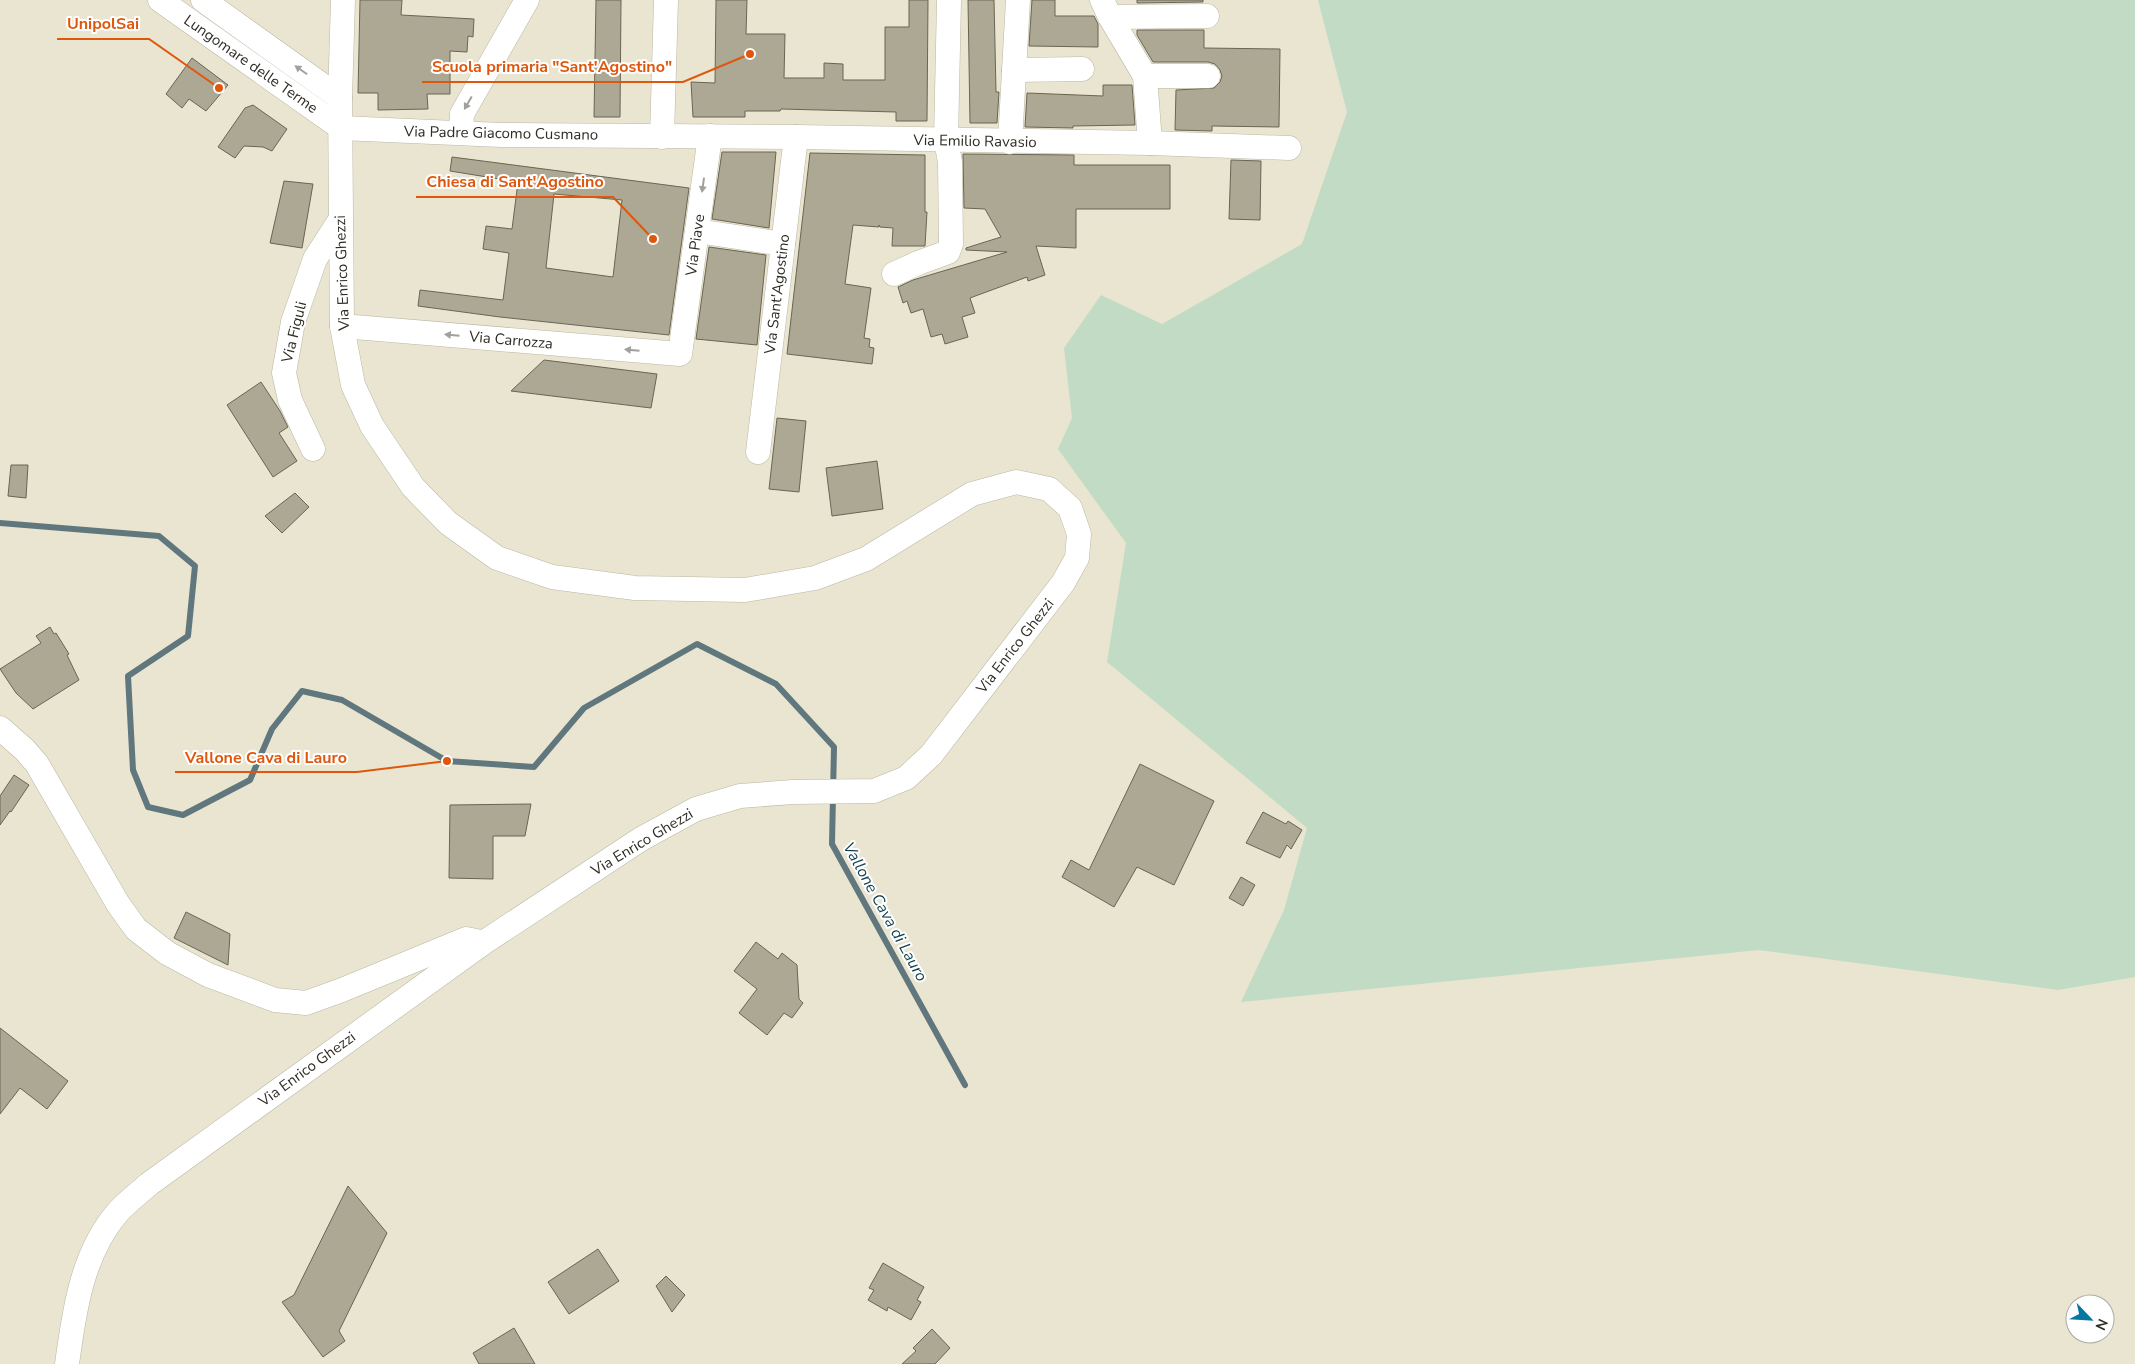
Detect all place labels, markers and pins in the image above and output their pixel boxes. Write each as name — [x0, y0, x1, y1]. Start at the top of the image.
callout: UnipolSai — [57, 8, 149, 39]
callout: Scuola primaria "Sant'Agostino" — [422, 51, 683, 82]
callout: Chiesa di Sant'Agostino — [416, 166, 613, 197]
callout: Vallone Cava di Lauro — [175, 741, 357, 772]

